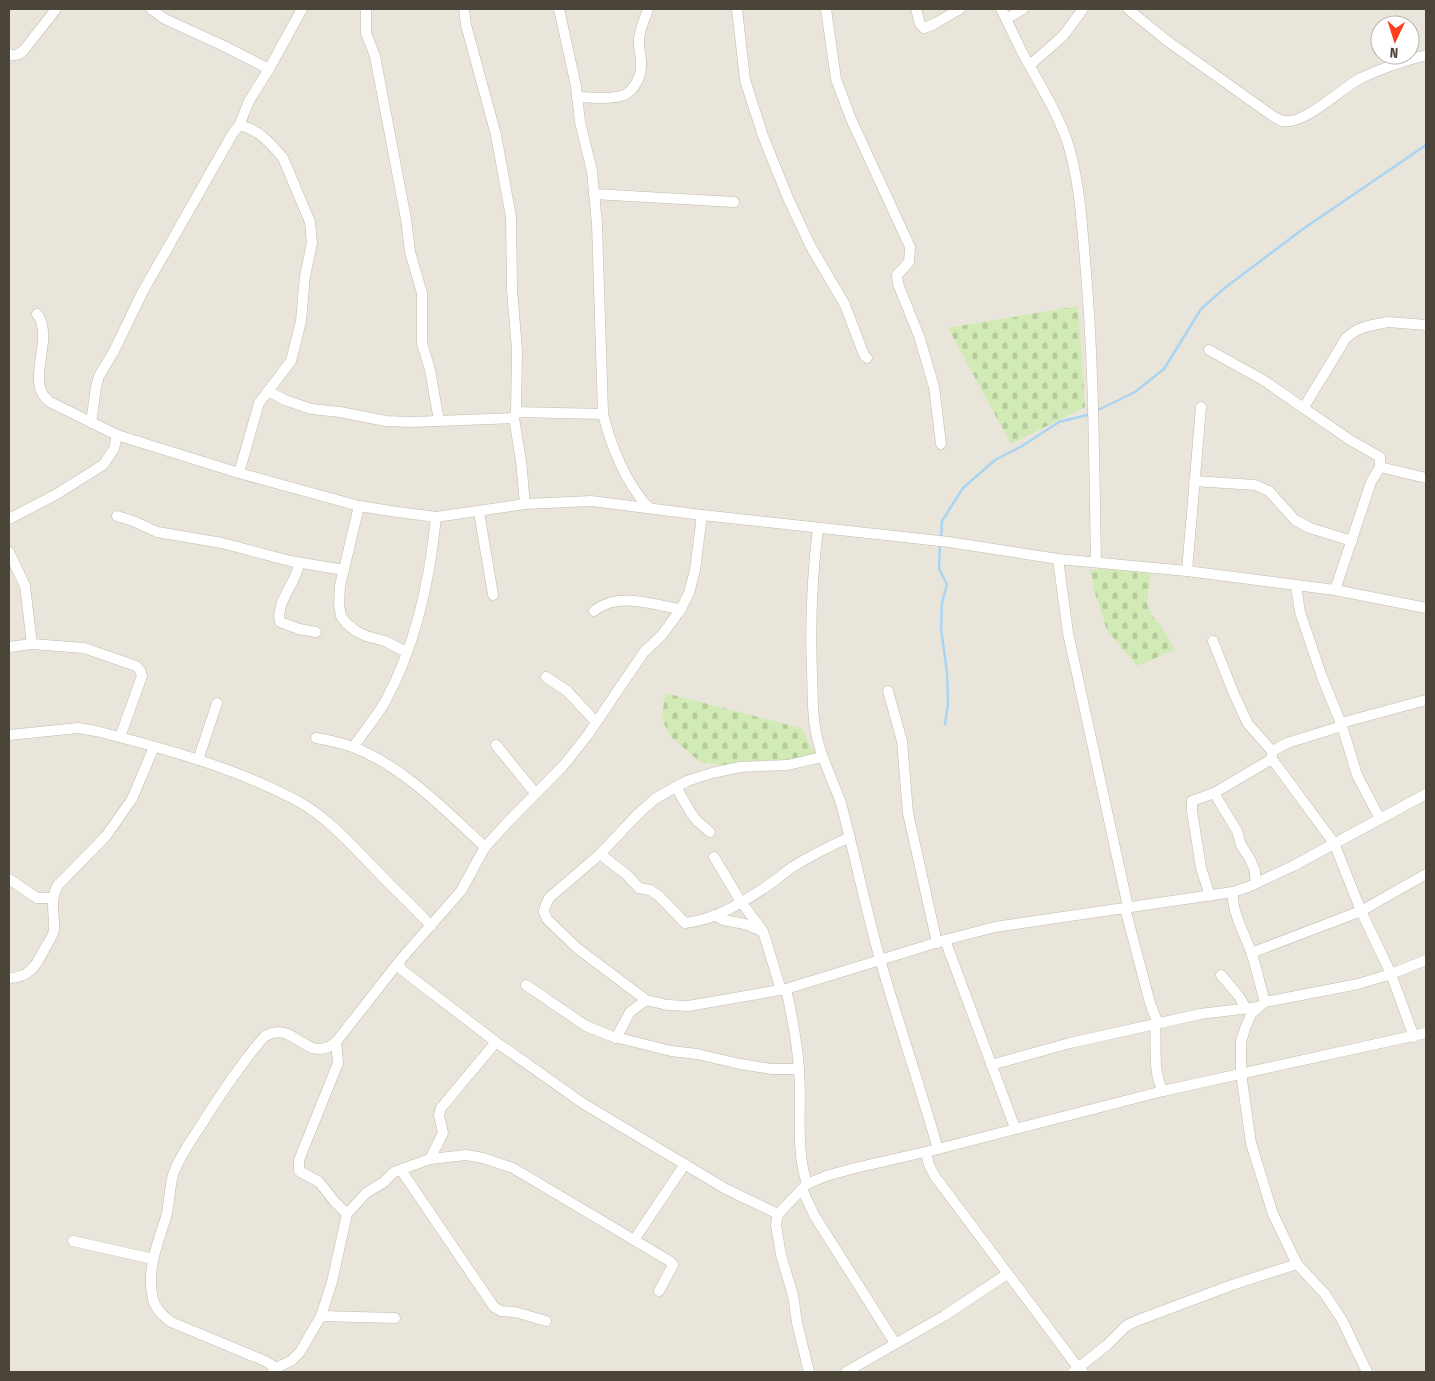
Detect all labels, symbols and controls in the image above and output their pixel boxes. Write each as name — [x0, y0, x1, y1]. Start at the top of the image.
north arrow — [1370, 15, 1420, 65]
text: N — [1389, 44, 1399, 61]

